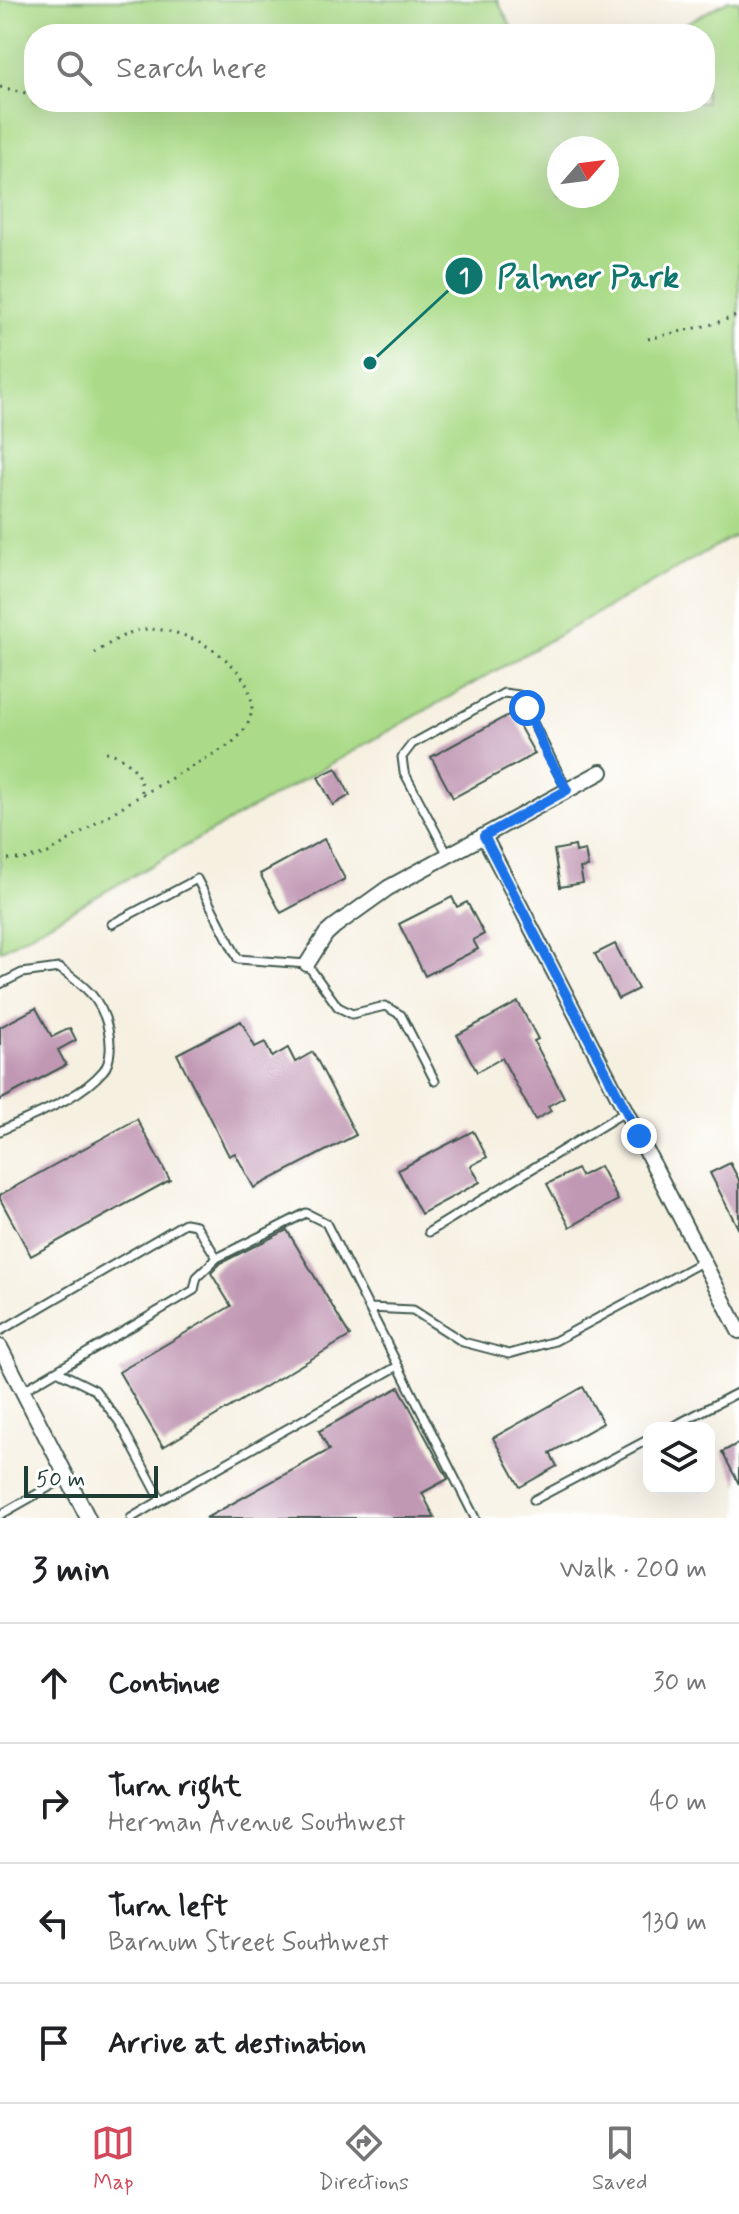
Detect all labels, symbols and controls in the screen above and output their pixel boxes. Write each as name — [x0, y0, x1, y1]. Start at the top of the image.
search box — [24, 24, 715, 112]
icon: search — [52, 46, 96, 90]
text: Search here — [116, 49, 267, 88]
north arrow — [547, 136, 619, 208]
callout: Palmer Park — [444, 248, 693, 304]
text: Palmer Park — [497, 257, 679, 299]
text: 1 — [459, 263, 469, 294]
route start — [509, 690, 545, 726]
route end — [621, 1118, 657, 1154]
map controls — [643, 1422, 715, 1494]
button: layers — [643, 1422, 715, 1494]
scale bar — [24, 1462, 158, 1498]
text: 50 m — [36, 1466, 85, 1494]
text: 3 min — [32, 1548, 110, 1593]
text: Walk · 200 m — [560, 1553, 707, 1587]
icon: ahead — [32, 1661, 76, 1705]
text: Continue — [108, 1664, 220, 1703]
text: 30 m — [653, 1666, 707, 1700]
text: Turn right — [108, 1767, 241, 1806]
icon: right — [32, 1781, 76, 1825]
text: 40 m — [649, 1786, 707, 1820]
text: Herman Avenue Southwest — [108, 1806, 406, 1840]
text: Turn left — [108, 1887, 228, 1926]
icon: left — [32, 1901, 76, 1945]
text: 130 m — [641, 1906, 707, 1940]
text: Barnum Street Southwest — [108, 1926, 389, 1960]
icon: arrive — [32, 2021, 76, 2065]
text: Arrive at destination — [108, 2024, 366, 2063]
tab: Map — [91, 2121, 135, 2197]
tab: Directions — [318, 2121, 409, 2197]
tab: Saved — [592, 2121, 647, 2197]

